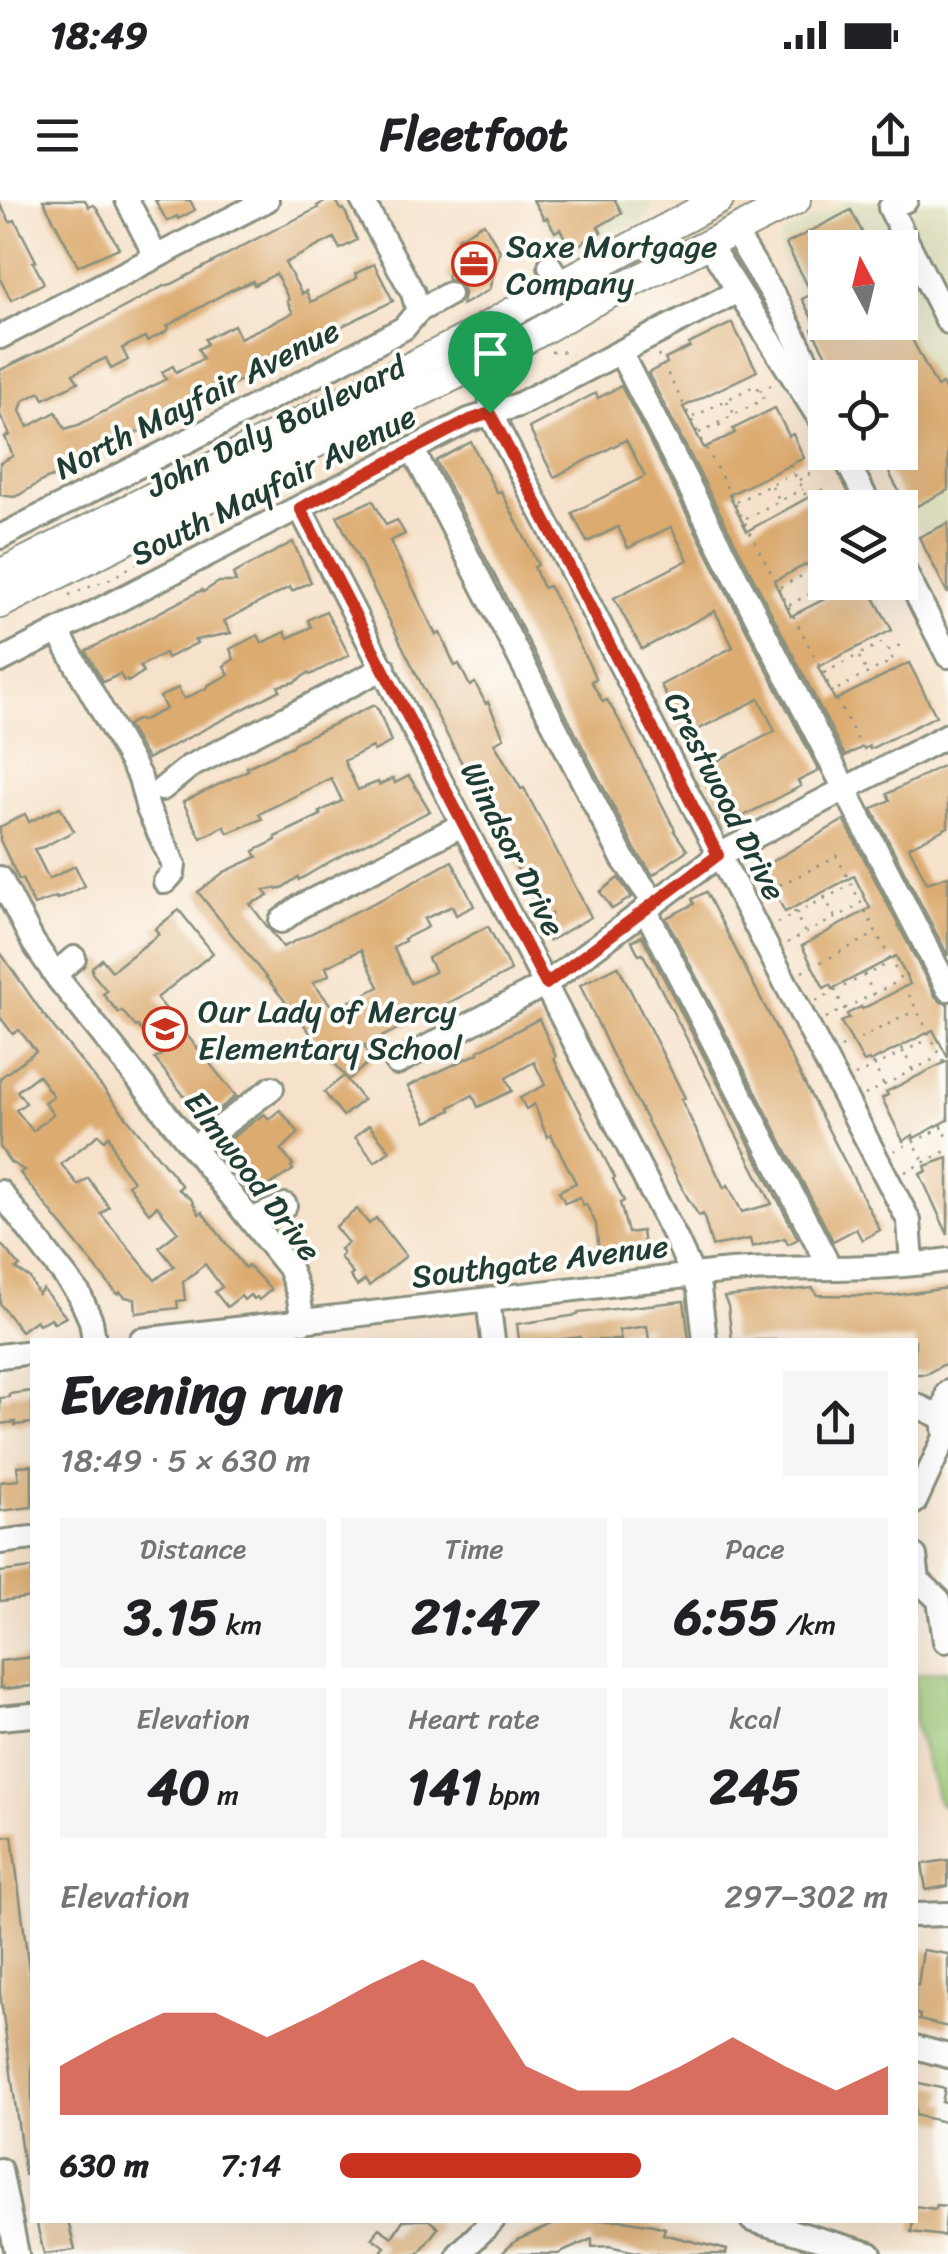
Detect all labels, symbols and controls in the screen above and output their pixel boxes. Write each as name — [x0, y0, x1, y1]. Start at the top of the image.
text: 18:49 — [50, 2, 148, 69]
text: Fleetfoot — [380, 95, 568, 175]
icon: menu — [30, 108, 85, 163]
icon: share — [863, 108, 918, 163]
place label: Saxe Mortgage Company — [506, 218, 717, 312]
north arrow — [808, 230, 918, 340]
map controls — [808, 230, 918, 600]
office icon: Saxe Mortgage Company — [451, 241, 497, 287]
street label: North Mayfair Avenue — [44, 303, 350, 496]
pin — [448, 311, 533, 414]
icon: arrive — [463, 326, 518, 381]
street label: John Daly Boulevard — [136, 338, 418, 515]
button: locate — [808, 360, 918, 470]
street label: South Mayfair Avenue — [120, 389, 427, 582]
button: layers — [808, 490, 918, 600]
street label: Crestwood Drive — [647, 681, 802, 911]
street label: Windsor Drive — [444, 751, 581, 947]
place label: Our Lady of Mercy Elementary School — [198, 983, 463, 1077]
school or university icon: Our Lady of Mercy Elementary School — [142, 1006, 188, 1052]
street label: Elmwood Drive — [169, 1078, 337, 1275]
street label: Southgate Avenue — [408, 1217, 672, 1306]
text: Evening run — [60, 1346, 343, 1443]
button: share — [783, 1371, 888, 1476]
text: 18:49 · 5 × 630 m — [60, 1432, 310, 1489]
text: Distance — [140, 1524, 246, 1573]
text: Time — [444, 1524, 504, 1573]
text: Pace — [725, 1524, 785, 1573]
text: 3.15 — [124, 1573, 218, 1662]
text: 21:47 — [411, 1573, 537, 1662]
text: 6:55 — [674, 1573, 779, 1662]
text: km — [218, 1600, 262, 1649]
text: /km — [779, 1600, 836, 1649]
text: Elevation — [136, 1694, 250, 1743]
text: Heart rate — [408, 1694, 540, 1743]
text: kcal — [730, 1694, 780, 1743]
text: 40 — [147, 1743, 210, 1832]
text: 141 — [407, 1743, 482, 1832]
text: 245 — [710, 1743, 800, 1832]
text: m — [210, 1770, 239, 1819]
text: bpm — [482, 1770, 541, 1819]
text: Elevation — [60, 1868, 190, 1925]
text: 297–302 m — [724, 1868, 888, 1925]
text: 630 m — [60, 2137, 149, 2194]
text: 7:14 — [220, 2137, 282, 2194]

